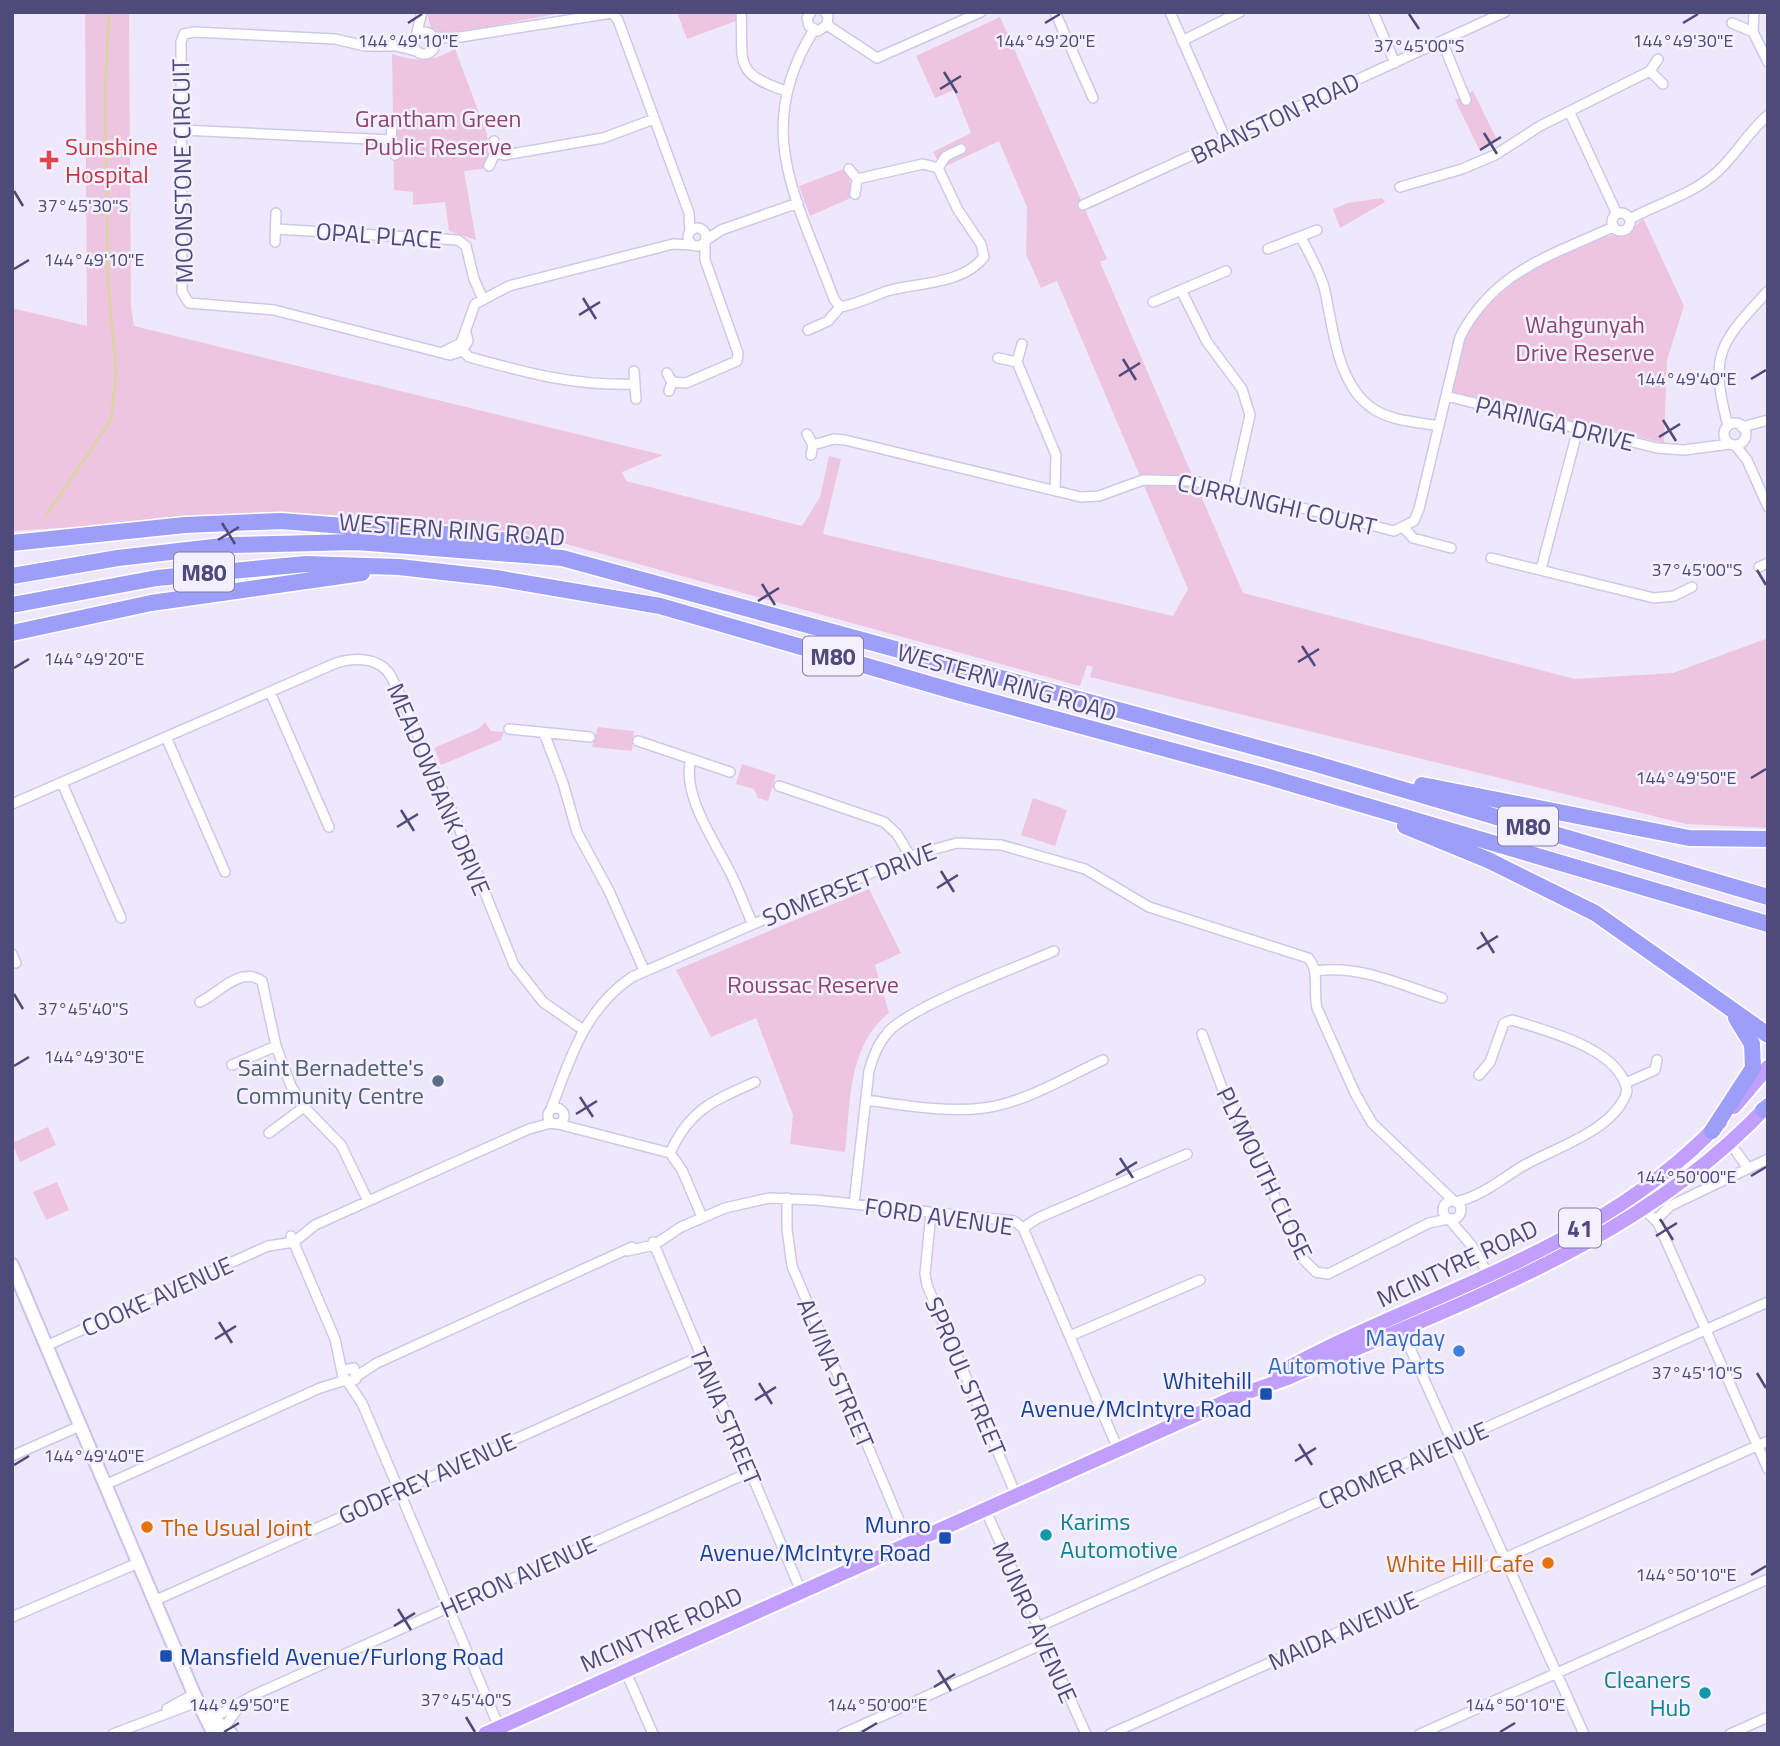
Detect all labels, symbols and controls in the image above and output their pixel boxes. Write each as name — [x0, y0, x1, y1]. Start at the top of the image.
text: 144°49'10"E — [357, 27, 459, 54]
text: 144°49'20"E — [994, 27, 1096, 54]
text: 144°49'30"E — [1632, 27, 1734, 54]
text: 37°45'00"S — [1374, 32, 1464, 59]
street label: MOONSTONE CIRCUIT — [162, 58, 202, 284]
street label: BRANSTON ROAD — [1185, 63, 1365, 173]
park label: Grantham Green Public Reserve — [355, 100, 521, 164]
place label: Sunshine Hospital — [65, 128, 158, 192]
marker: Sunshine Hospital — [39, 150, 59, 170]
text: 37°45'30"S — [38, 192, 128, 219]
street label: OPAL PLACE — [315, 213, 443, 257]
text: 144°49'10"E — [43, 246, 145, 273]
park label: Wahgunyah Drive Reserve — [1515, 306, 1655, 370]
text: 144°49'40"E — [1635, 365, 1737, 392]
street label: PARINGA DRIVE — [1472, 386, 1638, 460]
street label: CURRUNGHI COURT — [1174, 464, 1380, 544]
street label: WESTERN RING ROAD — [338, 503, 566, 555]
road number: M80 — [174, 552, 234, 592]
text: 37°45'00"S — [1652, 556, 1742, 583]
street label: WESTERN RING ROAD — [893, 633, 1121, 731]
road number: M80 — [803, 636, 863, 676]
text: 144°49'20"E — [43, 645, 145, 672]
street label: MEADOWBANK DRIVE — [378, 677, 500, 901]
text: 144°49'50"E — [1635, 764, 1737, 791]
road number: M80 — [1498, 806, 1558, 846]
street label: SOMERSET DRIVE — [757, 833, 941, 935]
park label: Roussac Reserve — [727, 966, 899, 1002]
text: 37°45'40"S — [38, 995, 128, 1022]
text: 144°49'30"E — [43, 1043, 145, 1070]
place label: Saint Bernadette's Community Centre — [236, 1049, 424, 1113]
marker: Saint Bernadette's Community Centre — [430, 1073, 446, 1089]
street label: PLYMOUTH CLOSE — [1208, 1081, 1322, 1265]
text: 144°50'00"E — [1635, 1163, 1737, 1190]
street label: FORD AVENUE — [862, 1188, 1016, 1244]
road number: 41 — [1559, 1208, 1601, 1247]
street label: MCINTYRE ROAD — [1370, 1210, 1544, 1316]
street label: COOKE AVENUE — [75, 1247, 239, 1345]
street label: SPROUL STREET — [916, 1291, 1016, 1461]
street label: ALVINA STREET — [788, 1292, 884, 1454]
place label: Mayday Automotive Parts — [1268, 1319, 1445, 1383]
street label: TANIA STREET — [681, 1341, 771, 1491]
marker: Mayday Automotive Parts — [1451, 1343, 1467, 1359]
text: 37°45'10"S — [1652, 1359, 1742, 1386]
place label: Whitehill Avenue/McIntyre Road — [1020, 1362, 1252, 1426]
marker: Whitehill Avenue/McIntyre Road — [1258, 1386, 1274, 1402]
street label: CROMER AVENUE — [1312, 1411, 1494, 1519]
street label: GODFREY AVENUE — [333, 1423, 521, 1533]
text: 144°49'40"E — [43, 1442, 145, 1469]
place label: Karims Automotive — [1060, 1503, 1178, 1567]
place label: Munro Avenue/McIntyre Road — [699, 1506, 931, 1570]
place label: The Usual Joint — [161, 1509, 313, 1545]
marker: The Usual Joint — [139, 1519, 155, 1535]
street label: HERON AVENUE — [434, 1526, 602, 1626]
marker: Karims Automotive — [1038, 1527, 1054, 1543]
marker: Munro Avenue/McIntyre Road — [937, 1530, 953, 1546]
street label: MUNRO AVENUE — [983, 1535, 1087, 1709]
place label: White Hill Cafe — [1386, 1545, 1534, 1581]
marker: White Hill Cafe — [1540, 1555, 1556, 1571]
text: 144°50'10"E — [1635, 1561, 1737, 1588]
street label: MCINTYRE ROAD — [574, 1577, 748, 1681]
street label: MAIDA AVENUE — [1262, 1581, 1424, 1679]
place label: Mansfield Avenue/Furlong Road — [180, 1638, 504, 1674]
marker: Mansfield Avenue/Furlong Road — [158, 1648, 174, 1664]
place label: Cleaners Hub — [1604, 1661, 1691, 1725]
marker: Cleaners Hub — [1697, 1685, 1713, 1701]
text: 37°45'40"S — [421, 1686, 511, 1713]
text: 144°49'50"E — [188, 1691, 290, 1718]
text: 144°50'00"E — [826, 1691, 928, 1718]
text: 144°50'10"E — [1464, 1691, 1566, 1718]

